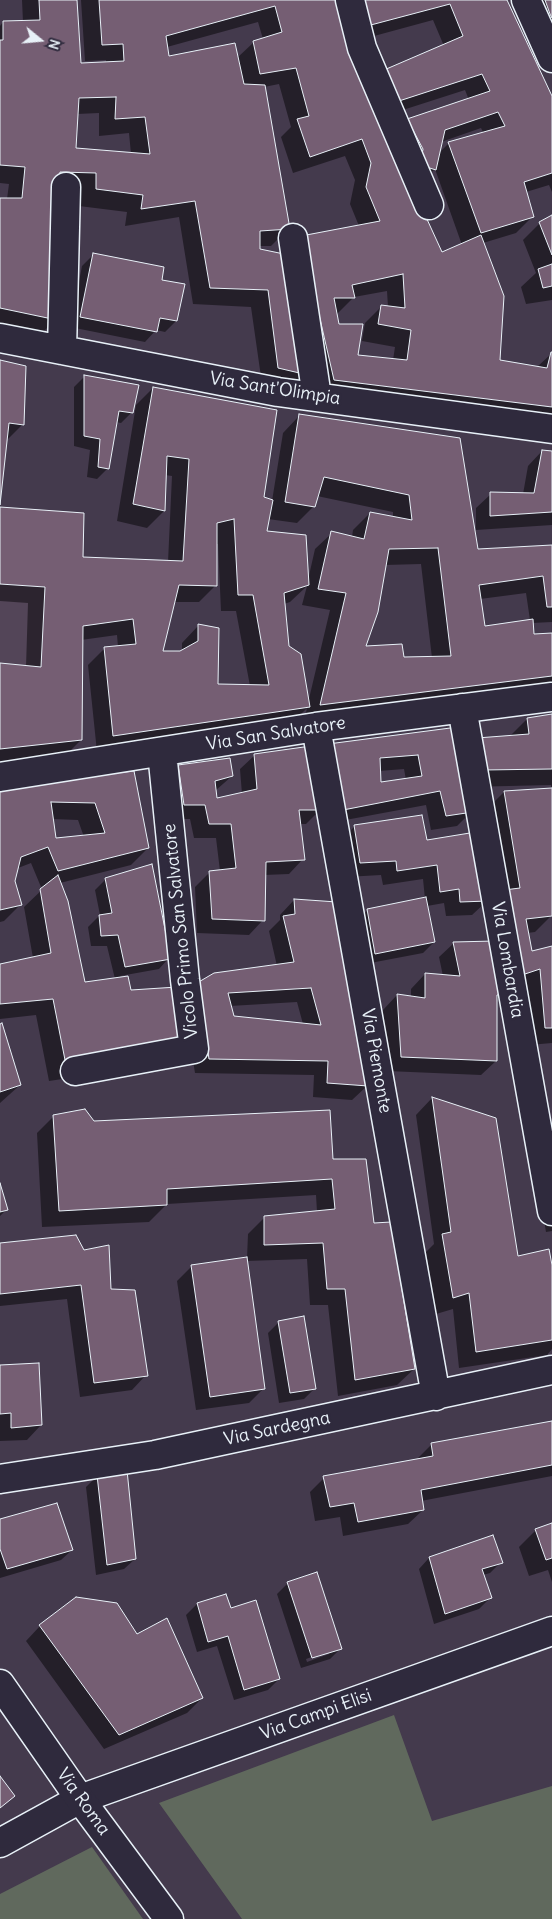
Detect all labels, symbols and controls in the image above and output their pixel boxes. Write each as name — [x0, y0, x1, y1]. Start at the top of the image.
north arrow — [15, 15, 65, 65]
text: N — [44, 37, 64, 52]
street label: Via Sant'Olimpia — [208, 368, 342, 410]
street label: Via San Salvatore — [205, 712, 347, 756]
street label: Vicolo Primo San Salvatore — [159, 822, 203, 1040]
street label: Via Lombardia — [486, 900, 528, 1020]
street label: Via Piemonte — [356, 1007, 396, 1115]
street label: Via Sardegna — [222, 1407, 332, 1451]
street label: Via Campi Elisi — [257, 1685, 375, 1745]
street label: Via Roma — [52, 1764, 114, 1840]

